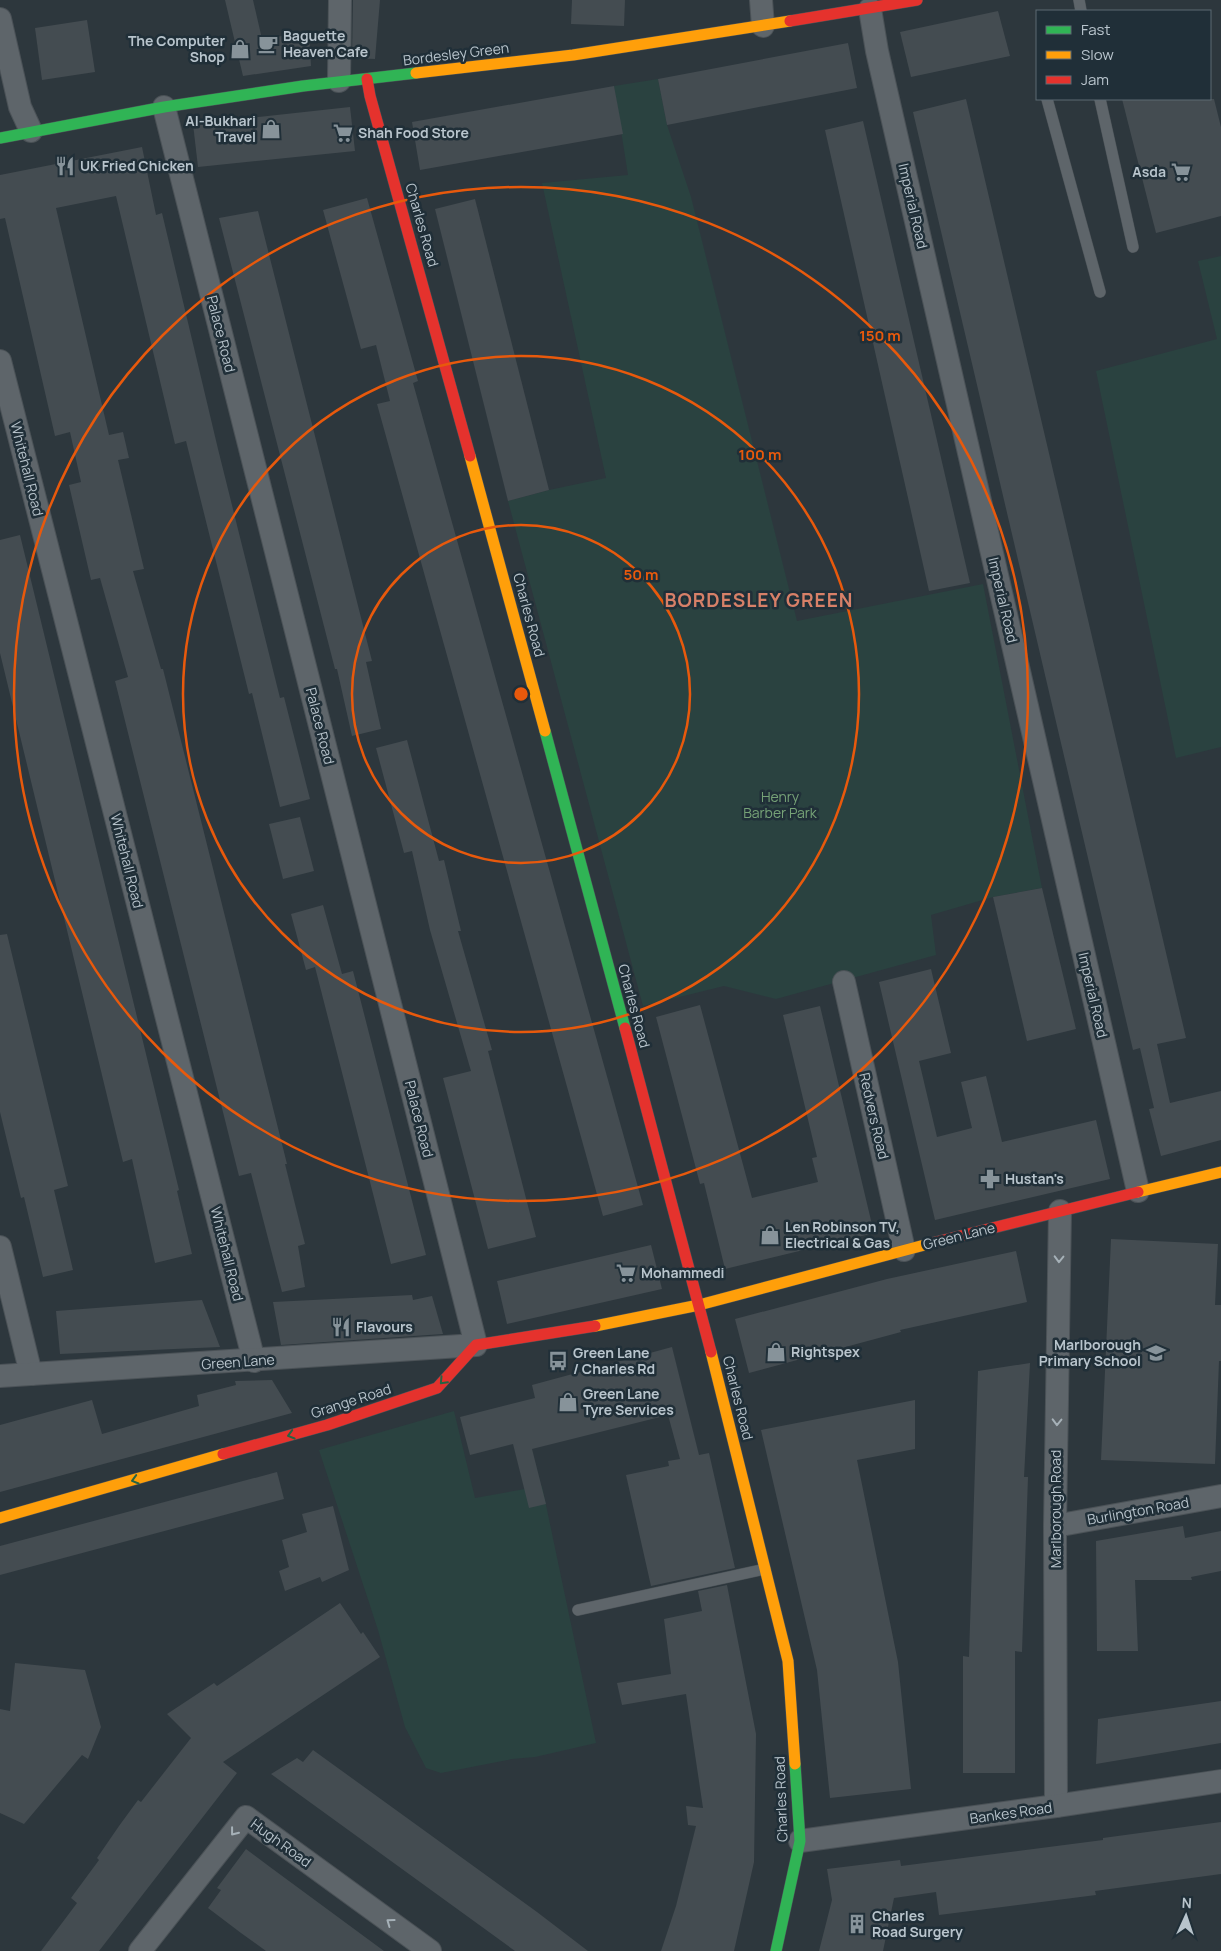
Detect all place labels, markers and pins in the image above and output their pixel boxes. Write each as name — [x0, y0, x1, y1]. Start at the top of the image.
place label: Baguette Heaven Cafe — [283, 26, 368, 61]
place label: The Computer Shop — [128, 31, 225, 66]
cafe icon: Baguette Heaven Cafe — [257, 33, 279, 55]
shop icon: The Computer Shop — [229, 38, 251, 60]
place label: Al-Bukhari Travel — [185, 111, 256, 146]
shop icon: Al-Bukhari Travel — [260, 118, 282, 140]
supermarket icon: Shah Food Store — [332, 122, 354, 144]
place label: Shah Food Store — [358, 123, 469, 142]
restaurant icon: UK Fried Chicken — [54, 155, 76, 177]
place label: UK Fried Chicken — [80, 156, 194, 175]
supermarket icon: Asda — [1170, 161, 1192, 183]
place label: Asda — [1132, 162, 1166, 181]
centre of rings — [512, 685, 530, 703]
pharmacy icon: Hustan's — [979, 1168, 1001, 1190]
place label: Hustan's — [1005, 1169, 1064, 1188]
place label: Len Robinson TV, Electrical & Gas — [785, 1217, 900, 1252]
shop icon: Len Robinson TV, Electrical & Gas — [759, 1224, 781, 1246]
supermarket icon: Mohammedi — [615, 1262, 637, 1284]
place label: Mohammedi — [641, 1263, 725, 1282]
restaurant icon: Flavours — [330, 1316, 352, 1338]
place label: Flavours — [356, 1317, 413, 1336]
place label: Marlborough Primary School — [1039, 1335, 1141, 1370]
shop icon: Rightspex — [765, 1341, 787, 1363]
place label: Rightspex — [791, 1342, 860, 1361]
school or university icon: Marlborough Primary School — [1145, 1342, 1167, 1364]
place label: Green Lane / Charles Rd — [573, 1343, 655, 1378]
bus stop icon: Green Lane / Charles Rd — [547, 1350, 569, 1372]
place label: Green Lane Tyre Services — [583, 1384, 674, 1419]
shop icon: Green Lane Tyre Services — [557, 1391, 579, 1413]
place label: Charles Road Surgery — [872, 1906, 963, 1941]
building icon: Charles Road Surgery — [846, 1913, 868, 1935]

